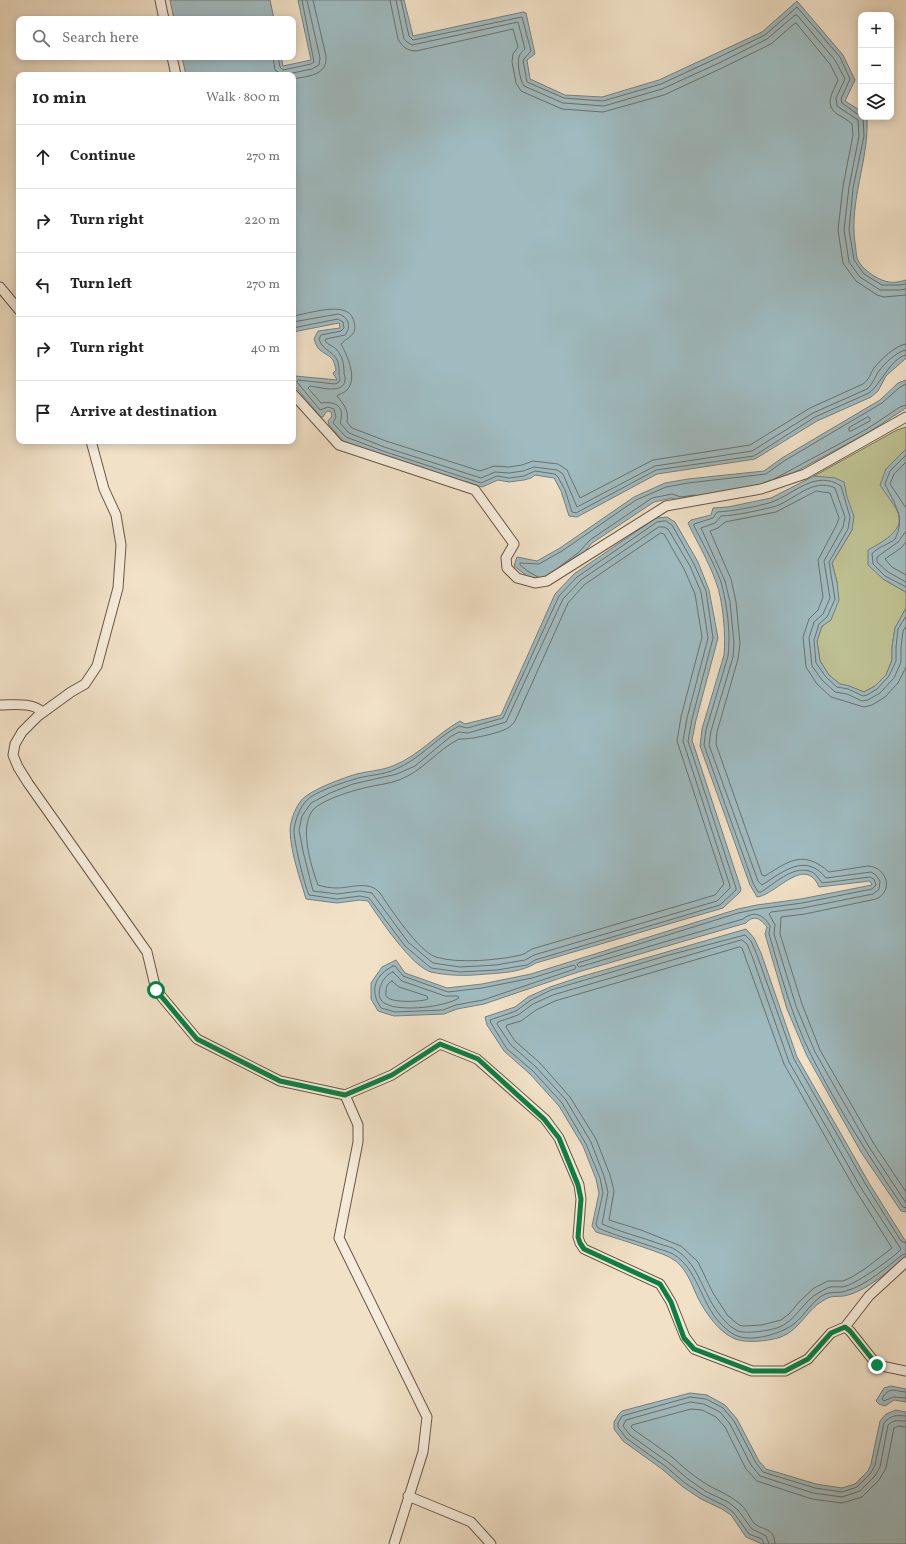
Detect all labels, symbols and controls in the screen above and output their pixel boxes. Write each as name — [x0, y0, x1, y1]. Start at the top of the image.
map controls — [858, 12, 894, 120]
button: + — [858, 12, 894, 48]
search box — [16, 16, 296, 60]
icon: search — [30, 27, 52, 49]
text: Search here — [62, 28, 139, 49]
button: − — [858, 48, 894, 84]
button: layers — [858, 84, 894, 120]
text: 10 min — [32, 87, 86, 110]
text: Walk · 800 m — [206, 89, 280, 107]
icon: ahead — [32, 146, 54, 168]
text: Continue — [70, 146, 135, 167]
text: 270 m — [246, 148, 280, 166]
icon: right — [32, 210, 54, 232]
text: Turn right — [70, 210, 144, 231]
text: 220 m — [244, 212, 280, 230]
icon: left — [32, 274, 54, 296]
text: Turn left — [70, 274, 132, 295]
text: 270 m — [246, 276, 280, 294]
icon: right — [32, 338, 54, 360]
text: Turn right — [70, 338, 144, 359]
text: 40 m — [251, 340, 280, 358]
icon: arrive — [32, 402, 54, 424]
text: Arrive at destination — [70, 402, 217, 423]
route start — [147, 981, 165, 999]
route end — [868, 1356, 886, 1374]

